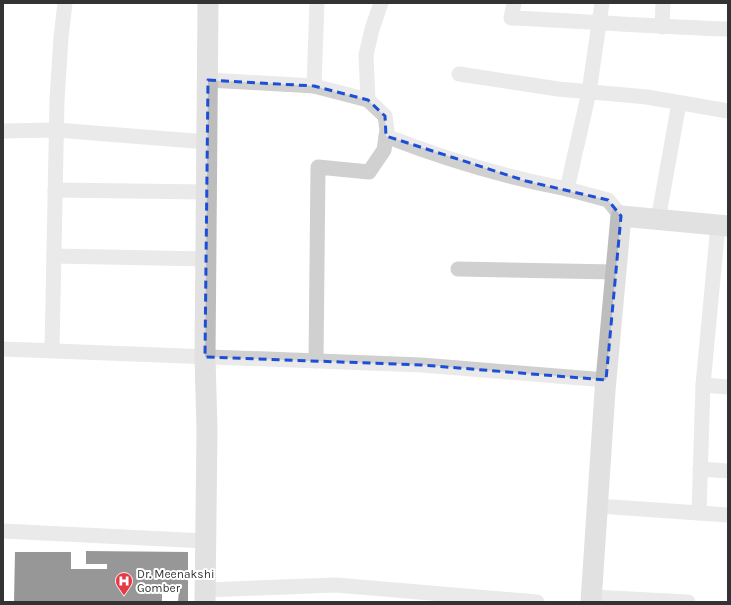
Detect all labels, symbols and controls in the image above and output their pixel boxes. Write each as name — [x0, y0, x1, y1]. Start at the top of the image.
place label: Dr. Meenakshi Gomber — [137, 567, 214, 595]
hospital icon: Dr. Meenakshi Gomber — [114, 571, 134, 596]

